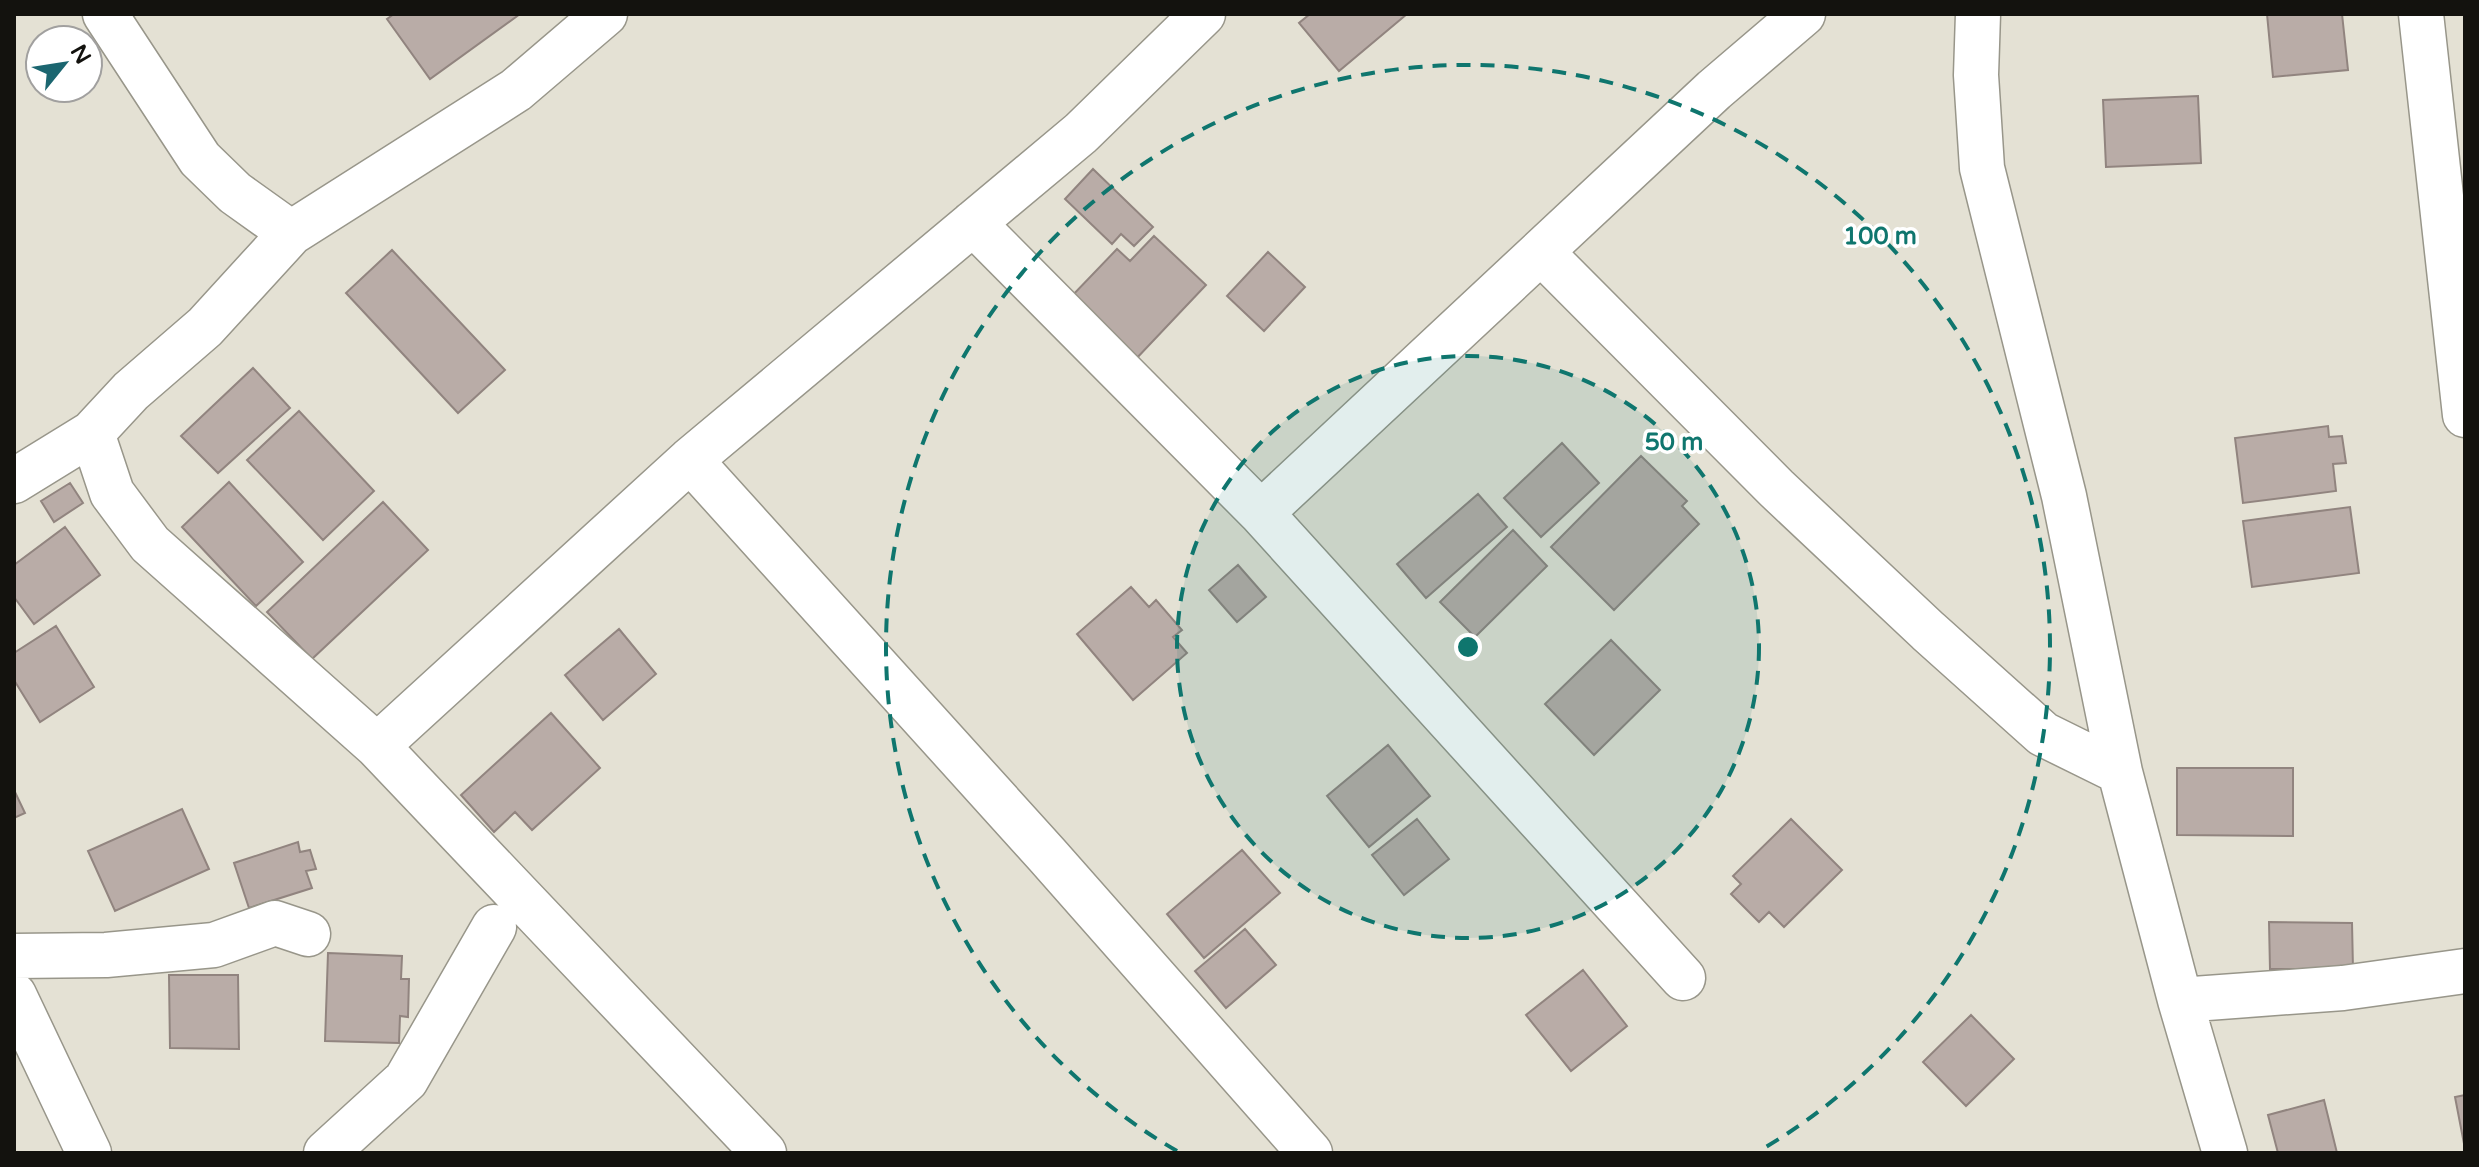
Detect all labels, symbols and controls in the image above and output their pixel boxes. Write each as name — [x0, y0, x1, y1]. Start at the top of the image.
north arrow — [24, 24, 104, 104]
text: N — [65, 40, 96, 69]
text: 100 m — [1843, 222, 1917, 251]
text: 50 m — [1645, 428, 1703, 457]
centre of rings — [1454, 633, 1482, 661]

